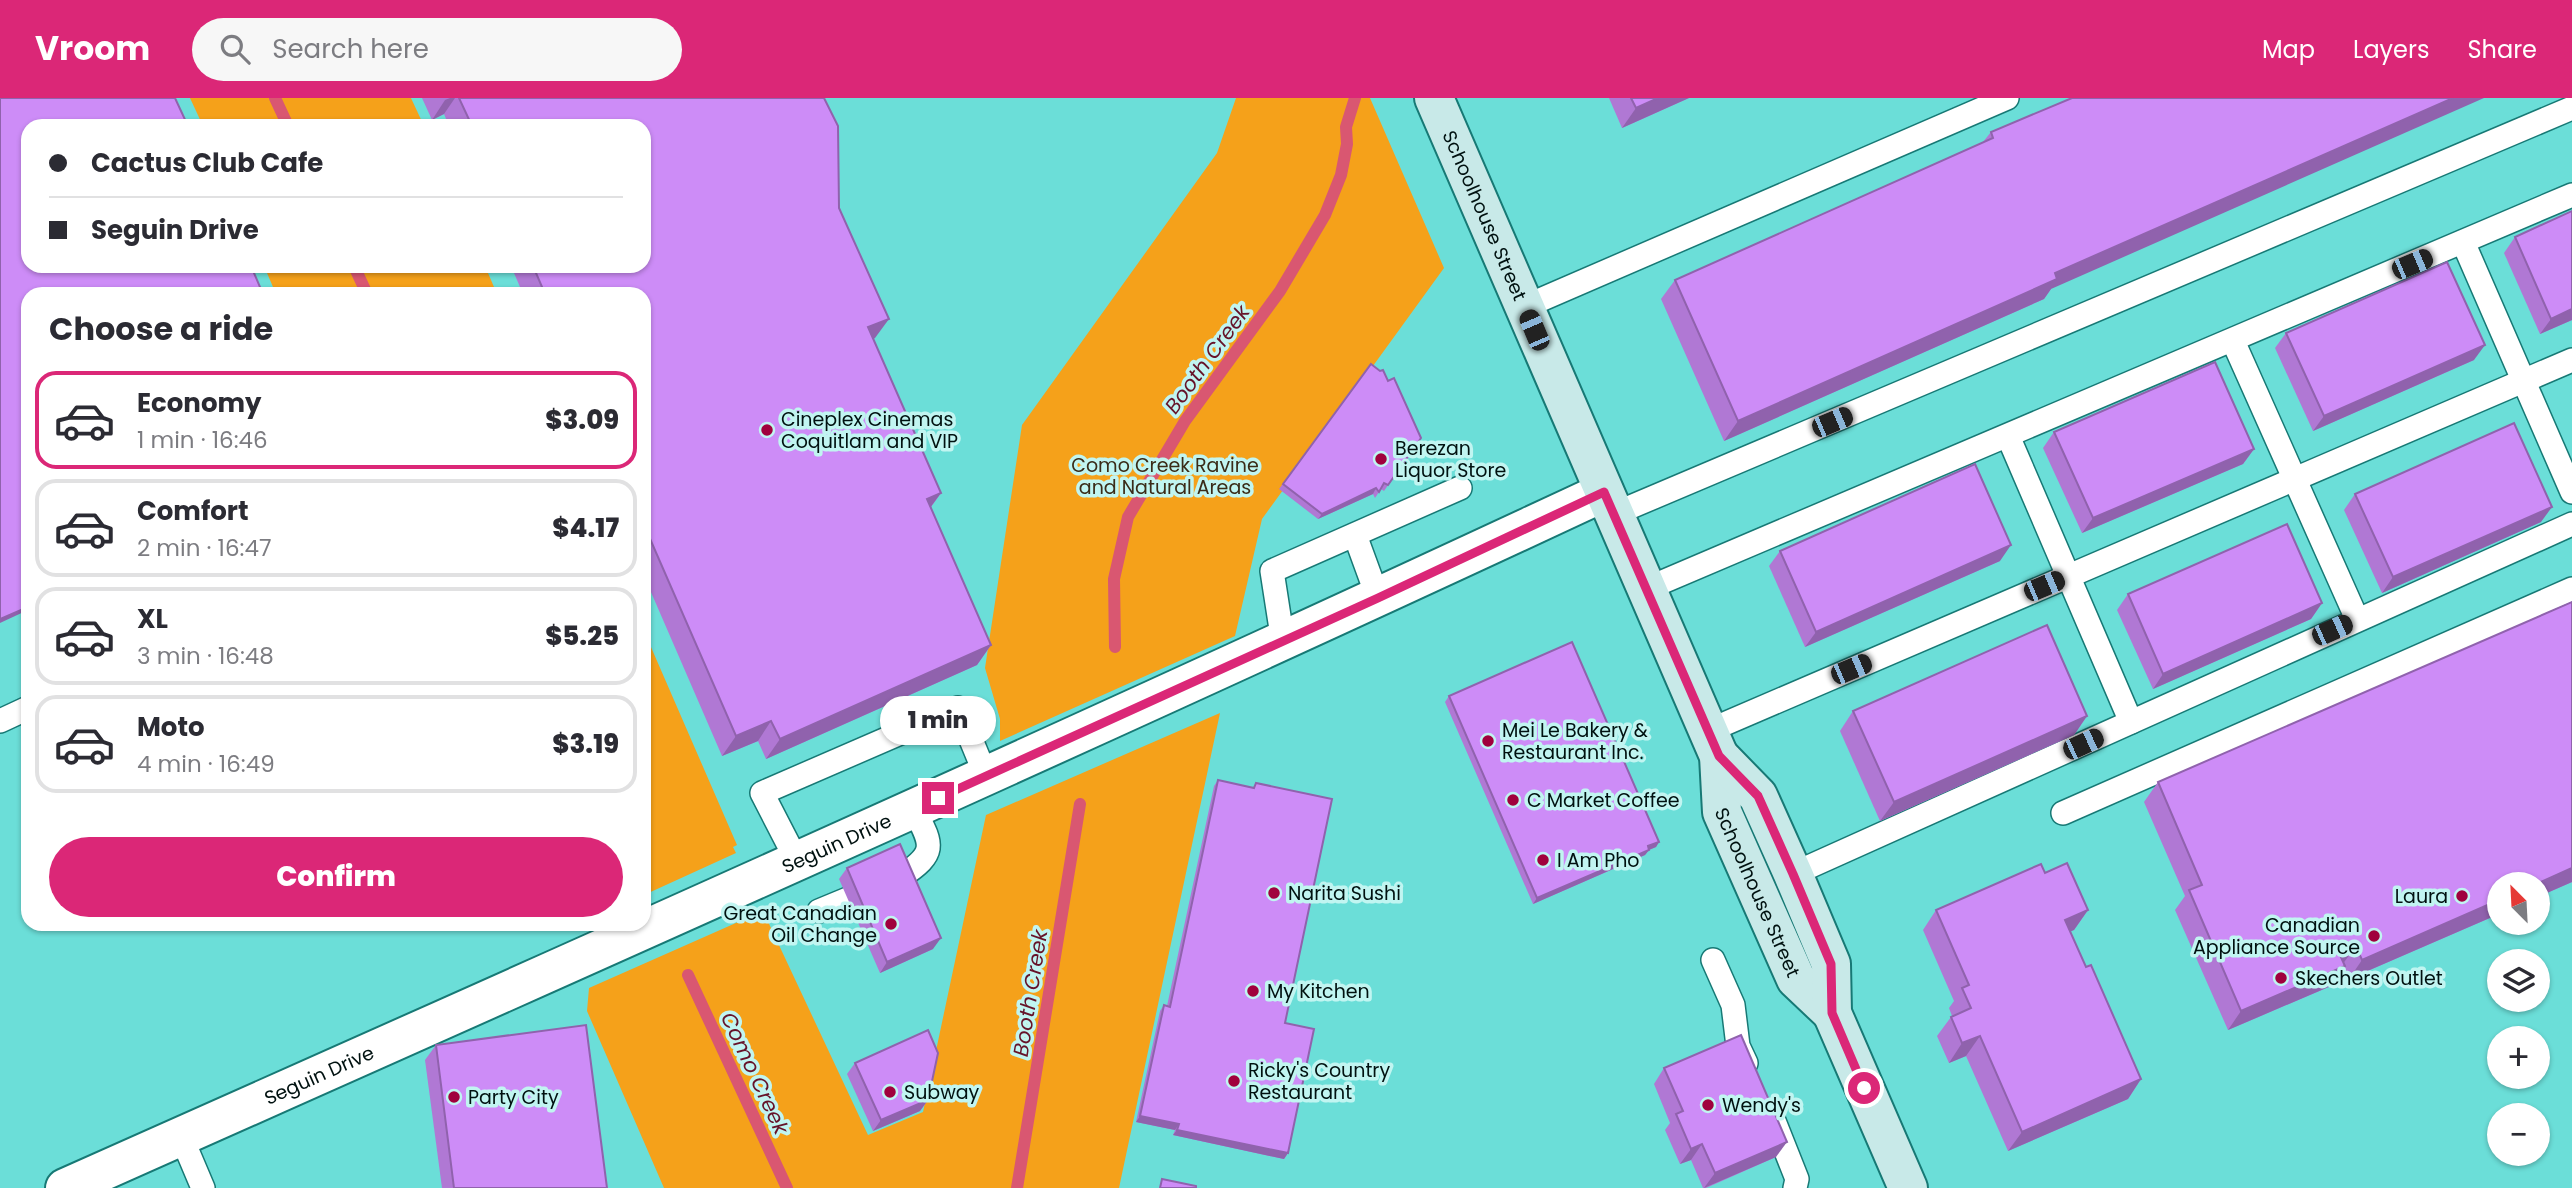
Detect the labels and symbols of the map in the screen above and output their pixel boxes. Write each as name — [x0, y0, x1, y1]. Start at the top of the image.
street label: Schoolhouse Street — [1436, 126, 1534, 305]
car — [2389, 246, 2436, 282]
water label: Booth Creek — [1158, 298, 1257, 419]
car — [1517, 307, 1552, 353]
car — [1809, 404, 1856, 440]
place label: Cineplex Cinemas Coquitlam and VIP — [781, 406, 958, 455]
marker: Cineplex Cinemas Coquitlam and VIP — [759, 422, 775, 438]
place label: Berezan Liquor Store — [1395, 435, 1506, 484]
marker: Berezan Liquor Store — [1373, 451, 1389, 467]
park label: Como Creek Ravine and Natural Areas — [1071, 452, 1259, 501]
car — [2021, 568, 2068, 604]
car — [2309, 612, 2356, 648]
car — [1828, 651, 1875, 687]
callout: 1 min — [880, 696, 996, 746]
place label: Mei Le Bakery & Restaurant Inc. — [1502, 717, 1648, 766]
car — [2060, 726, 2107, 762]
marker: Mei Le Bakery & Restaurant Inc. — [1480, 733, 1496, 749]
route end — [922, 782, 954, 814]
place label: C Market Coffee — [1527, 787, 1679, 814]
marker: C Market Coffee — [1505, 792, 1521, 808]
street label: Schoolhouse Street — [1708, 803, 1807, 981]
street label: Seguin Drive — [777, 807, 896, 880]
place label: I Am Pho — [1557, 847, 1640, 874]
marker: I Am Pho — [1535, 852, 1551, 868]
north arrow — [2487, 872, 2550, 934]
place label: Narita Sushi — [1288, 880, 1401, 907]
place label: Laura — [2395, 883, 2448, 910]
marker: Narita Sushi — [1266, 885, 1282, 901]
marker: Laura — [2454, 888, 2470, 904]
place label: Great Canadian Oil Change — [723, 900, 877, 949]
place label: Canadian Appliance Source — [2193, 912, 2360, 961]
marker: Great Canadian Oil Change — [883, 916, 899, 932]
water label: Booth Creek — [1006, 926, 1055, 1058]
marker: Canadian Appliance Source — [2366, 928, 2382, 944]
place label: Skechers Outlet — [2295, 965, 2443, 992]
marker: Skechers Outlet — [2273, 970, 2289, 986]
place label: My Kitchen — [1267, 978, 1370, 1005]
marker: My Kitchen — [1245, 983, 1261, 999]
water label: Como Creek — [714, 1007, 797, 1140]
street label: Seguin Drive — [260, 1039, 378, 1111]
place label: Ricky's Country Restaurant — [1248, 1057, 1390, 1106]
route start — [1848, 1072, 1880, 1104]
marker: Ricky's Country Restaurant — [1226, 1073, 1242, 1089]
place label: Subway — [904, 1079, 980, 1106]
place label: Party City — [468, 1084, 559, 1111]
marker: Subway — [882, 1084, 898, 1100]
marker: Party City — [446, 1089, 462, 1105]
place label: Wendy's — [1722, 1092, 1801, 1119]
marker: Wendy's — [1700, 1097, 1716, 1113]

